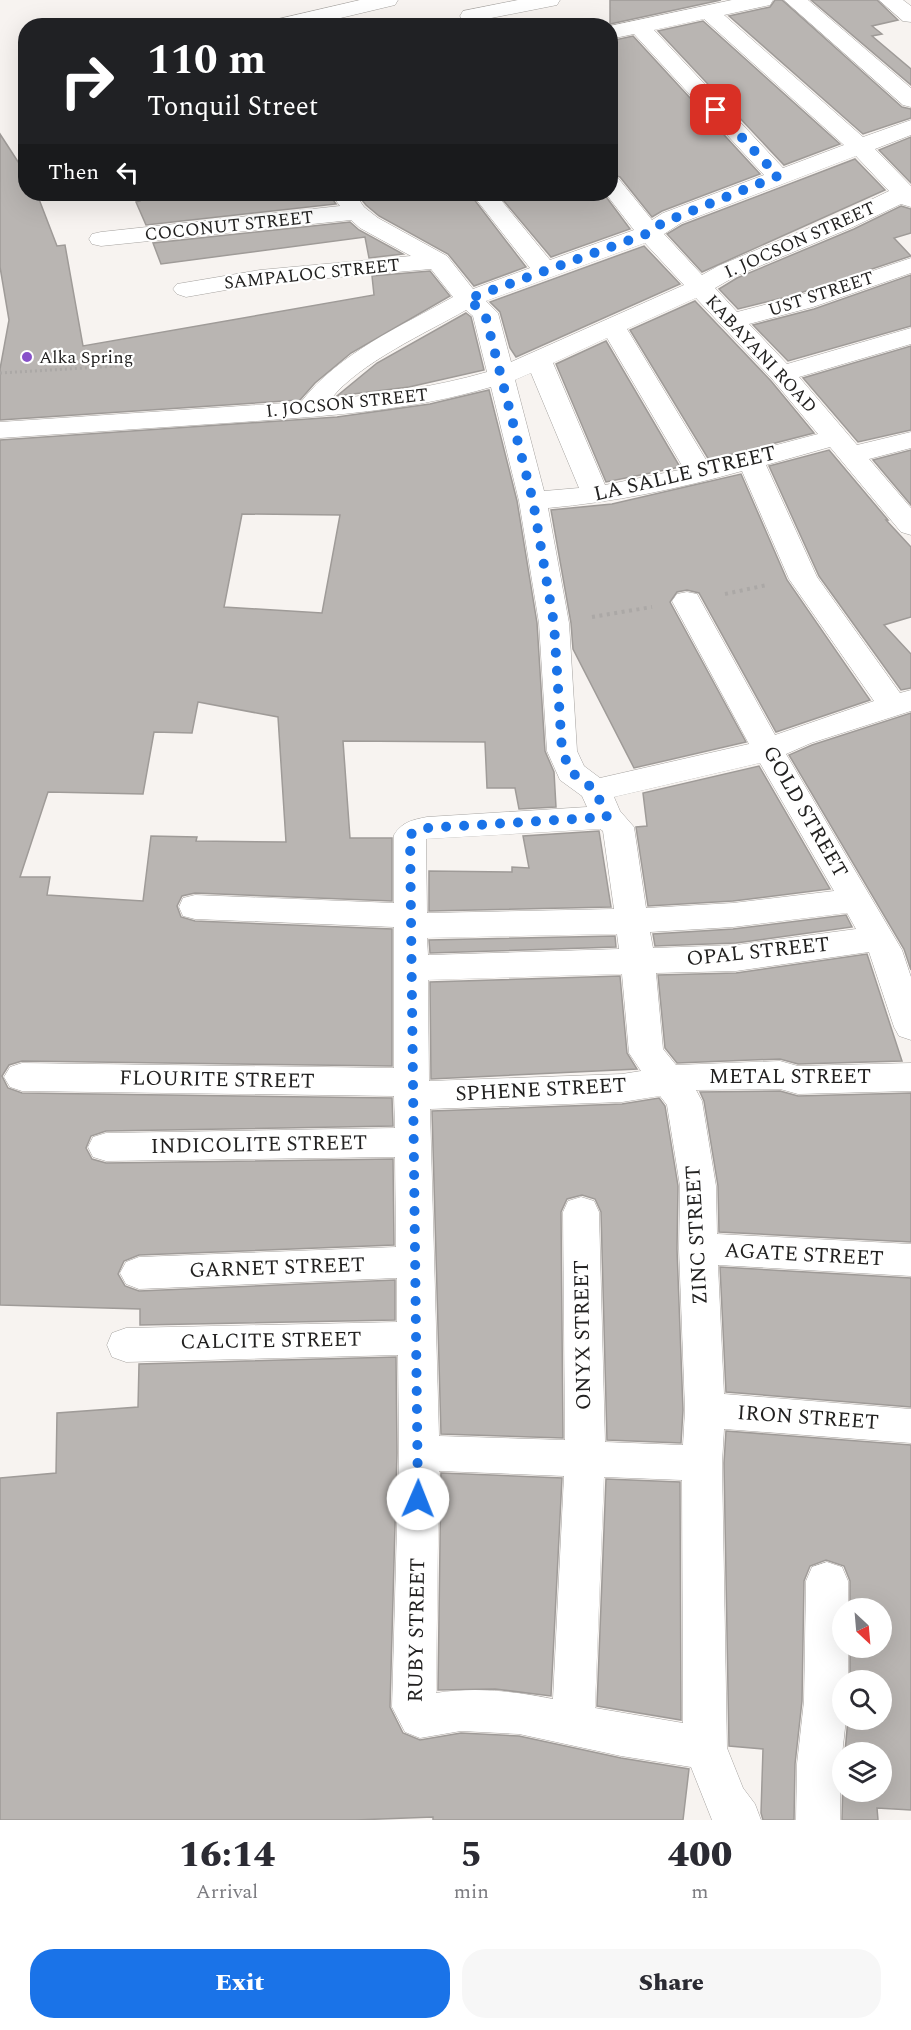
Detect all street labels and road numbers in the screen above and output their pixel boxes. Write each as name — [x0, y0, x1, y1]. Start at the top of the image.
street label: I. JOCSON STREET — [720, 195, 880, 285]
street label: COCONUT STREET — [143, 204, 315, 248]
street label: SAMPALOC STREET — [223, 251, 401, 297]
street label: UST STREET — [765, 264, 877, 324]
street label: KABAYANI ROAD — [699, 289, 823, 419]
street label: I. JOCSON STREET — [265, 381, 429, 425]
street label: LA SALLE STREET — [591, 437, 779, 511]
street label: GOLD STREET — [754, 740, 856, 884]
street label: OPAL STREET — [685, 929, 831, 975]
street label: METAL STREET — [709, 1061, 871, 1093]
street label: FLOURITE STREET — [119, 1062, 315, 1098]
street label: SPHENE STREET — [455, 1070, 627, 1110]
street label: INDICOLITE STREET — [150, 1127, 368, 1163]
street label: ZINC STREET — [677, 1164, 717, 1306]
street label: AGATE STREET — [723, 1235, 885, 1275]
street label: GARNET STREET — [189, 1249, 365, 1287]
street label: ONYX STREET — [566, 1260, 600, 1410]
street label: CALCITE STREET — [180, 1323, 362, 1359]
street label: IRON STREET — [736, 1397, 880, 1439]
street label: RUBY STREET — [400, 1557, 434, 1703]

